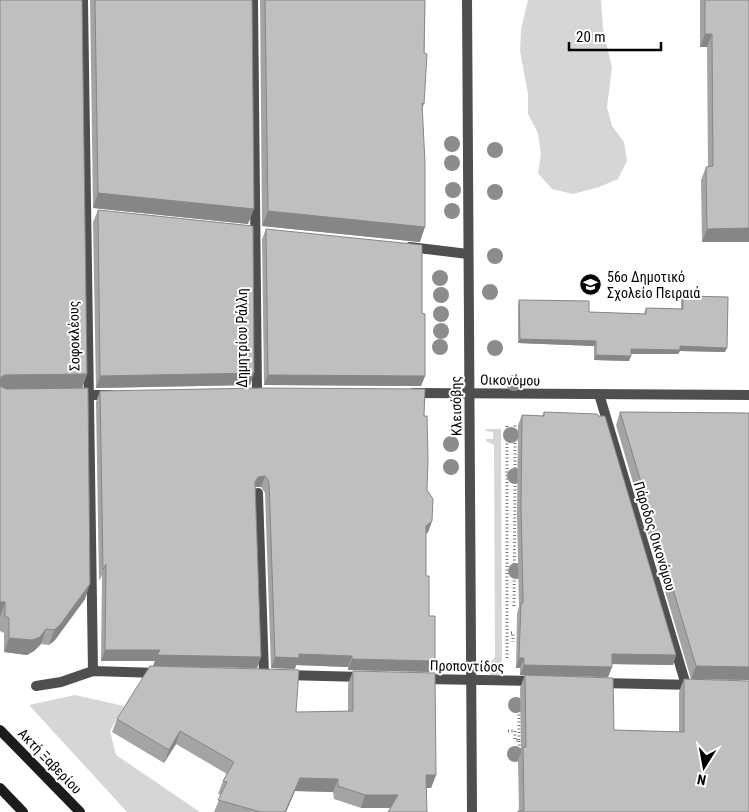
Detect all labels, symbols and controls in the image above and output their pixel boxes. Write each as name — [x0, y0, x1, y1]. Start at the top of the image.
scale bar — [569, 20, 662, 52]
text: 20 m — [576, 28, 606, 46]
place label: 56ο Δημοτικό Σχολείο Πειραιά — [607, 269, 700, 301]
school or university icon: 56ο Δημοτικό Σχολείο Πειραιά — [579, 273, 603, 297]
street label: Δημητρίου Ράλλη — [234, 288, 250, 388]
street label: Σοφοκλέους — [65, 301, 84, 371]
street label: Οικονόμου — [480, 371, 540, 389]
street label: Κλεισόβης — [447, 376, 465, 436]
street label: Πάροδος Οικονόμου — [631, 479, 679, 593]
street label: Προποντίδος — [430, 657, 504, 675]
street label: Ακτή Ξαβερίου — [15, 725, 85, 797]
north arrow — [679, 742, 729, 792]
text: N — [696, 771, 707, 788]

